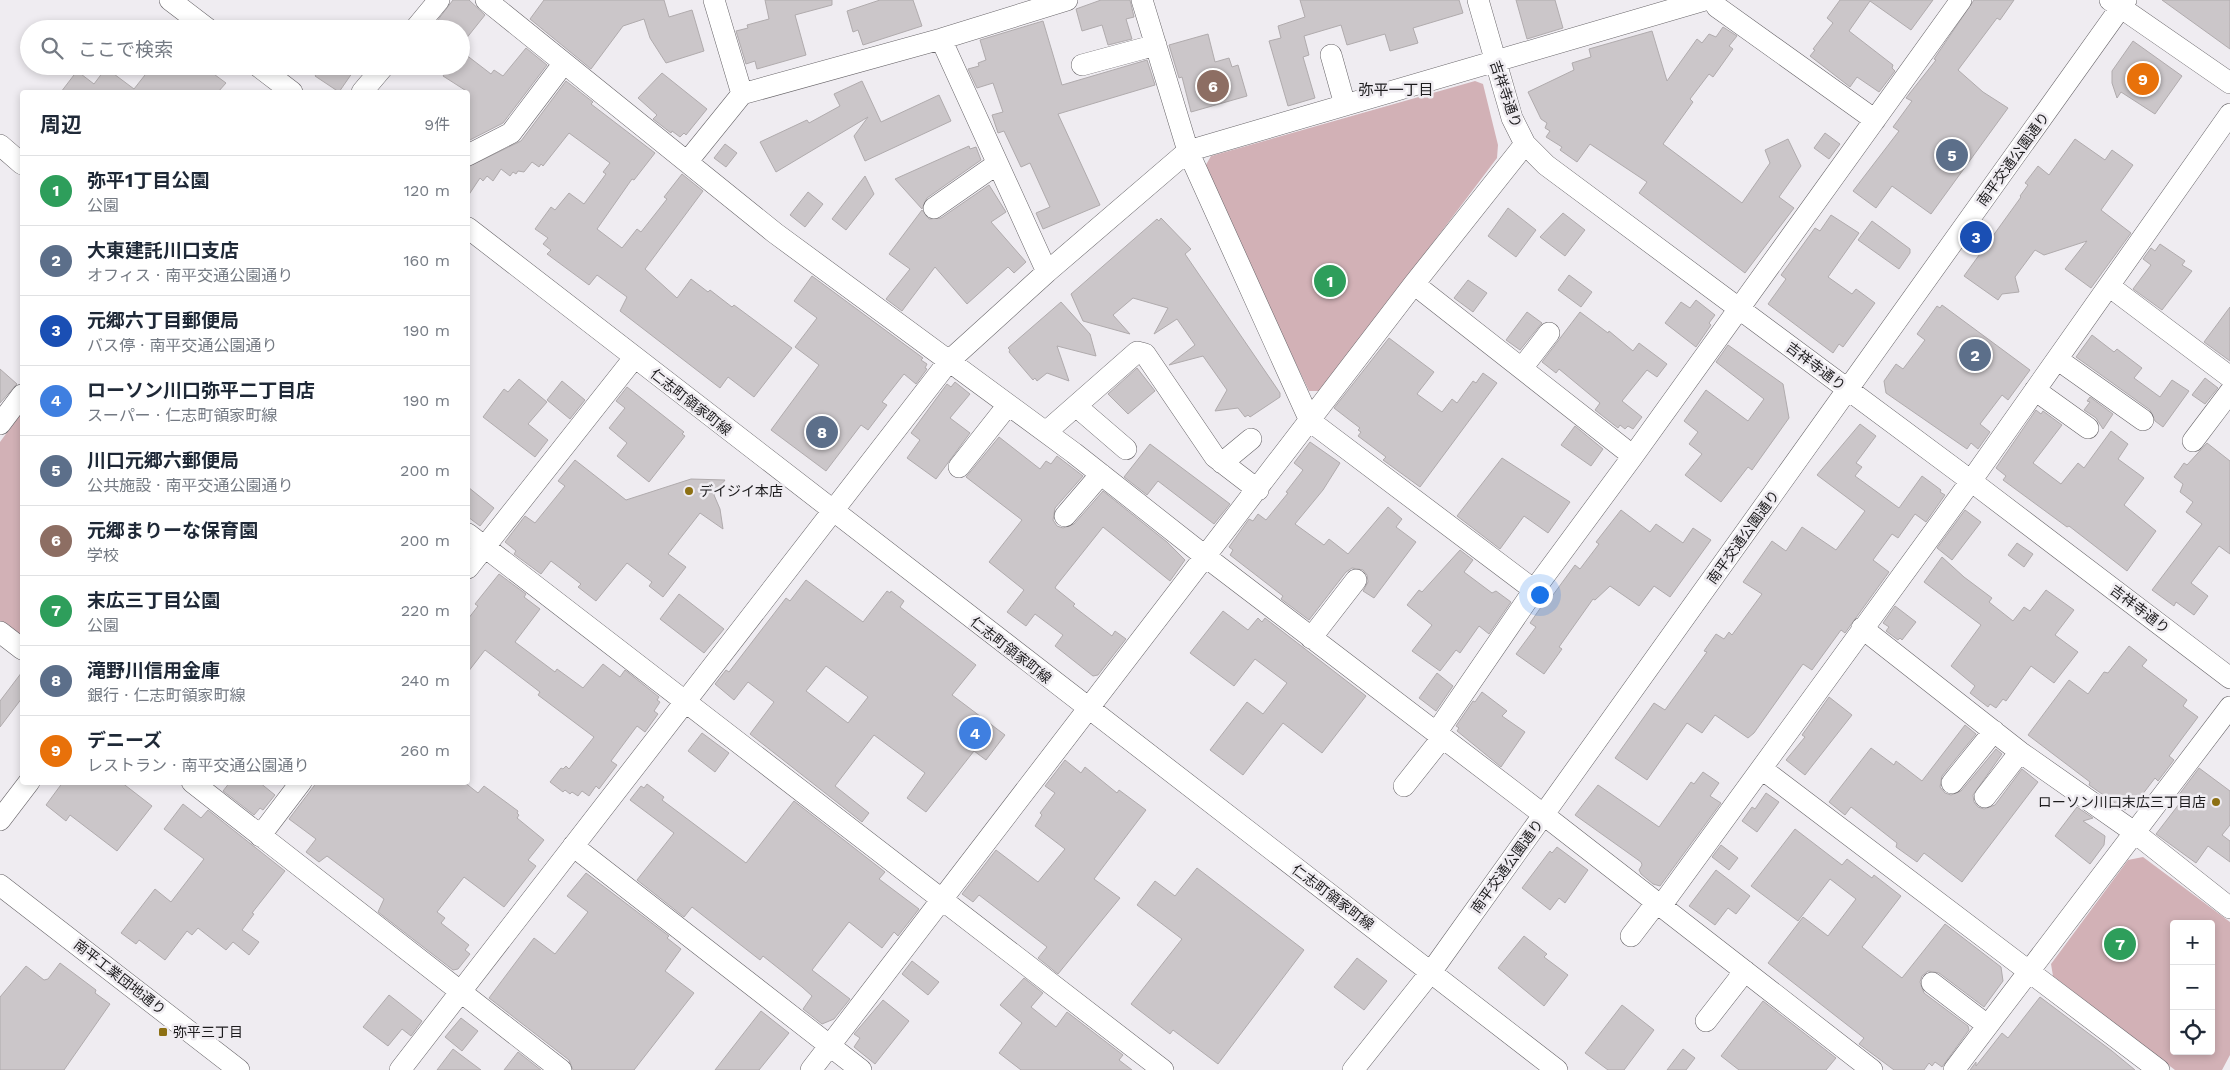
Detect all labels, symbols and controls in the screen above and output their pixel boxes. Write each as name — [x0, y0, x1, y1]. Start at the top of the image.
search box — [20, 20, 470, 75]
icon: search — [38, 34, 66, 62]
text: ここで検索 — [78, 38, 173, 61]
street label: 吉祥寺通り — [1487, 58, 1525, 130]
pin: 9 — [2127, 60, 2159, 98]
pin: 6 — [1197, 67, 1229, 105]
district label: 弥平一丁目 — [1358, 81, 1434, 99]
street label: 南平交通公園通り — [1974, 109, 2052, 209]
text: 周辺 — [40, 112, 82, 137]
text: 9件 — [424, 115, 450, 134]
pin: 5 — [1936, 136, 1968, 174]
text: 弥平1丁目公園 — [87, 169, 209, 192]
text: 1 — [53, 181, 59, 200]
text: 120 m — [404, 181, 450, 200]
text: 公園 — [87, 196, 119, 215]
pin: 3 — [1960, 218, 1992, 256]
text: 大東建託川口支店 — [87, 239, 239, 262]
text: 2 — [51, 251, 61, 270]
text: 160 m — [403, 251, 450, 270]
pin: 1 — [1314, 262, 1346, 300]
text: オフィス · 南平交通公園通り — [87, 266, 293, 285]
text: 元郷六丁目郵便局 — [87, 309, 239, 332]
text: 3 — [51, 321, 61, 340]
text: 190 m — [403, 321, 450, 340]
text: バス停 · 南平交通公園通り — [87, 336, 278, 355]
pin: 2 — [1959, 336, 1991, 374]
street label: 吉祥寺通り — [1783, 339, 1849, 393]
street label: 仁志町領家町線 — [647, 366, 735, 438]
text: ローソン川口弥平二丁目店 — [87, 379, 315, 402]
text: 4 — [51, 391, 61, 410]
text: 190 m — [403, 391, 450, 410]
text: スーパー · 仁志町領家町線 — [87, 406, 277, 425]
pin: 8 — [806, 413, 838, 451]
text: 川口元郷六郵便局 — [87, 449, 239, 472]
text: 5 — [51, 461, 61, 480]
text: 200 m — [400, 461, 450, 480]
text: 公共施設 · 南平交通公園通り — [87, 476, 294, 495]
place label: デイジイ本店 — [699, 483, 783, 499]
marker: デイジイ本店 — [683, 485, 695, 497]
street label: 南平交通公園通り — [1704, 487, 1782, 587]
text: 元郷まりーな保育園 — [87, 519, 258, 542]
text: 6 — [51, 531, 61, 550]
text: 200 m — [400, 531, 450, 550]
text: 学校 — [87, 546, 119, 565]
your location — [1527, 582, 1553, 608]
street label: 吉祥寺通り — [2107, 582, 2173, 636]
text: 末広三丁目公園 — [87, 589, 220, 612]
text: 7 — [51, 601, 61, 620]
text: 220 m — [401, 601, 450, 620]
street label: 仁志町領家町線 — [967, 614, 1055, 686]
text: 公園 — [87, 616, 119, 635]
text: 滝野川信用金庫 — [87, 659, 220, 682]
text: 8 — [51, 671, 61, 690]
text: 240 m — [401, 671, 450, 690]
text: 銀行 · 仁志町領家町線 — [87, 686, 246, 705]
pin: 4 — [959, 714, 991, 752]
text: デニーズ — [87, 729, 162, 752]
text: 9 — [51, 741, 61, 760]
text: 260 m — [400, 741, 450, 760]
text: レストラン · 南平交通公園通り — [87, 756, 310, 775]
place label: ローソン川口末広三丁目店 — [2038, 794, 2206, 810]
marker: ローソン川口末広三丁目店 — [2210, 796, 2222, 808]
street label: 南平交通公園通り — [1468, 816, 1546, 916]
street label: 仁志町領家町線 — [1289, 861, 1377, 933]
map controls — [2170, 920, 2215, 1055]
button: + — [2170, 920, 2215, 965]
pin: 7 — [2104, 925, 2136, 963]
street label: 南平工業団地通り — [71, 936, 169, 1018]
button: − — [2170, 965, 2215, 1010]
button: locate — [2170, 1010, 2215, 1055]
place label: 弥平三丁目 — [173, 1024, 243, 1040]
marker: 弥平三丁目 — [157, 1026, 169, 1038]

